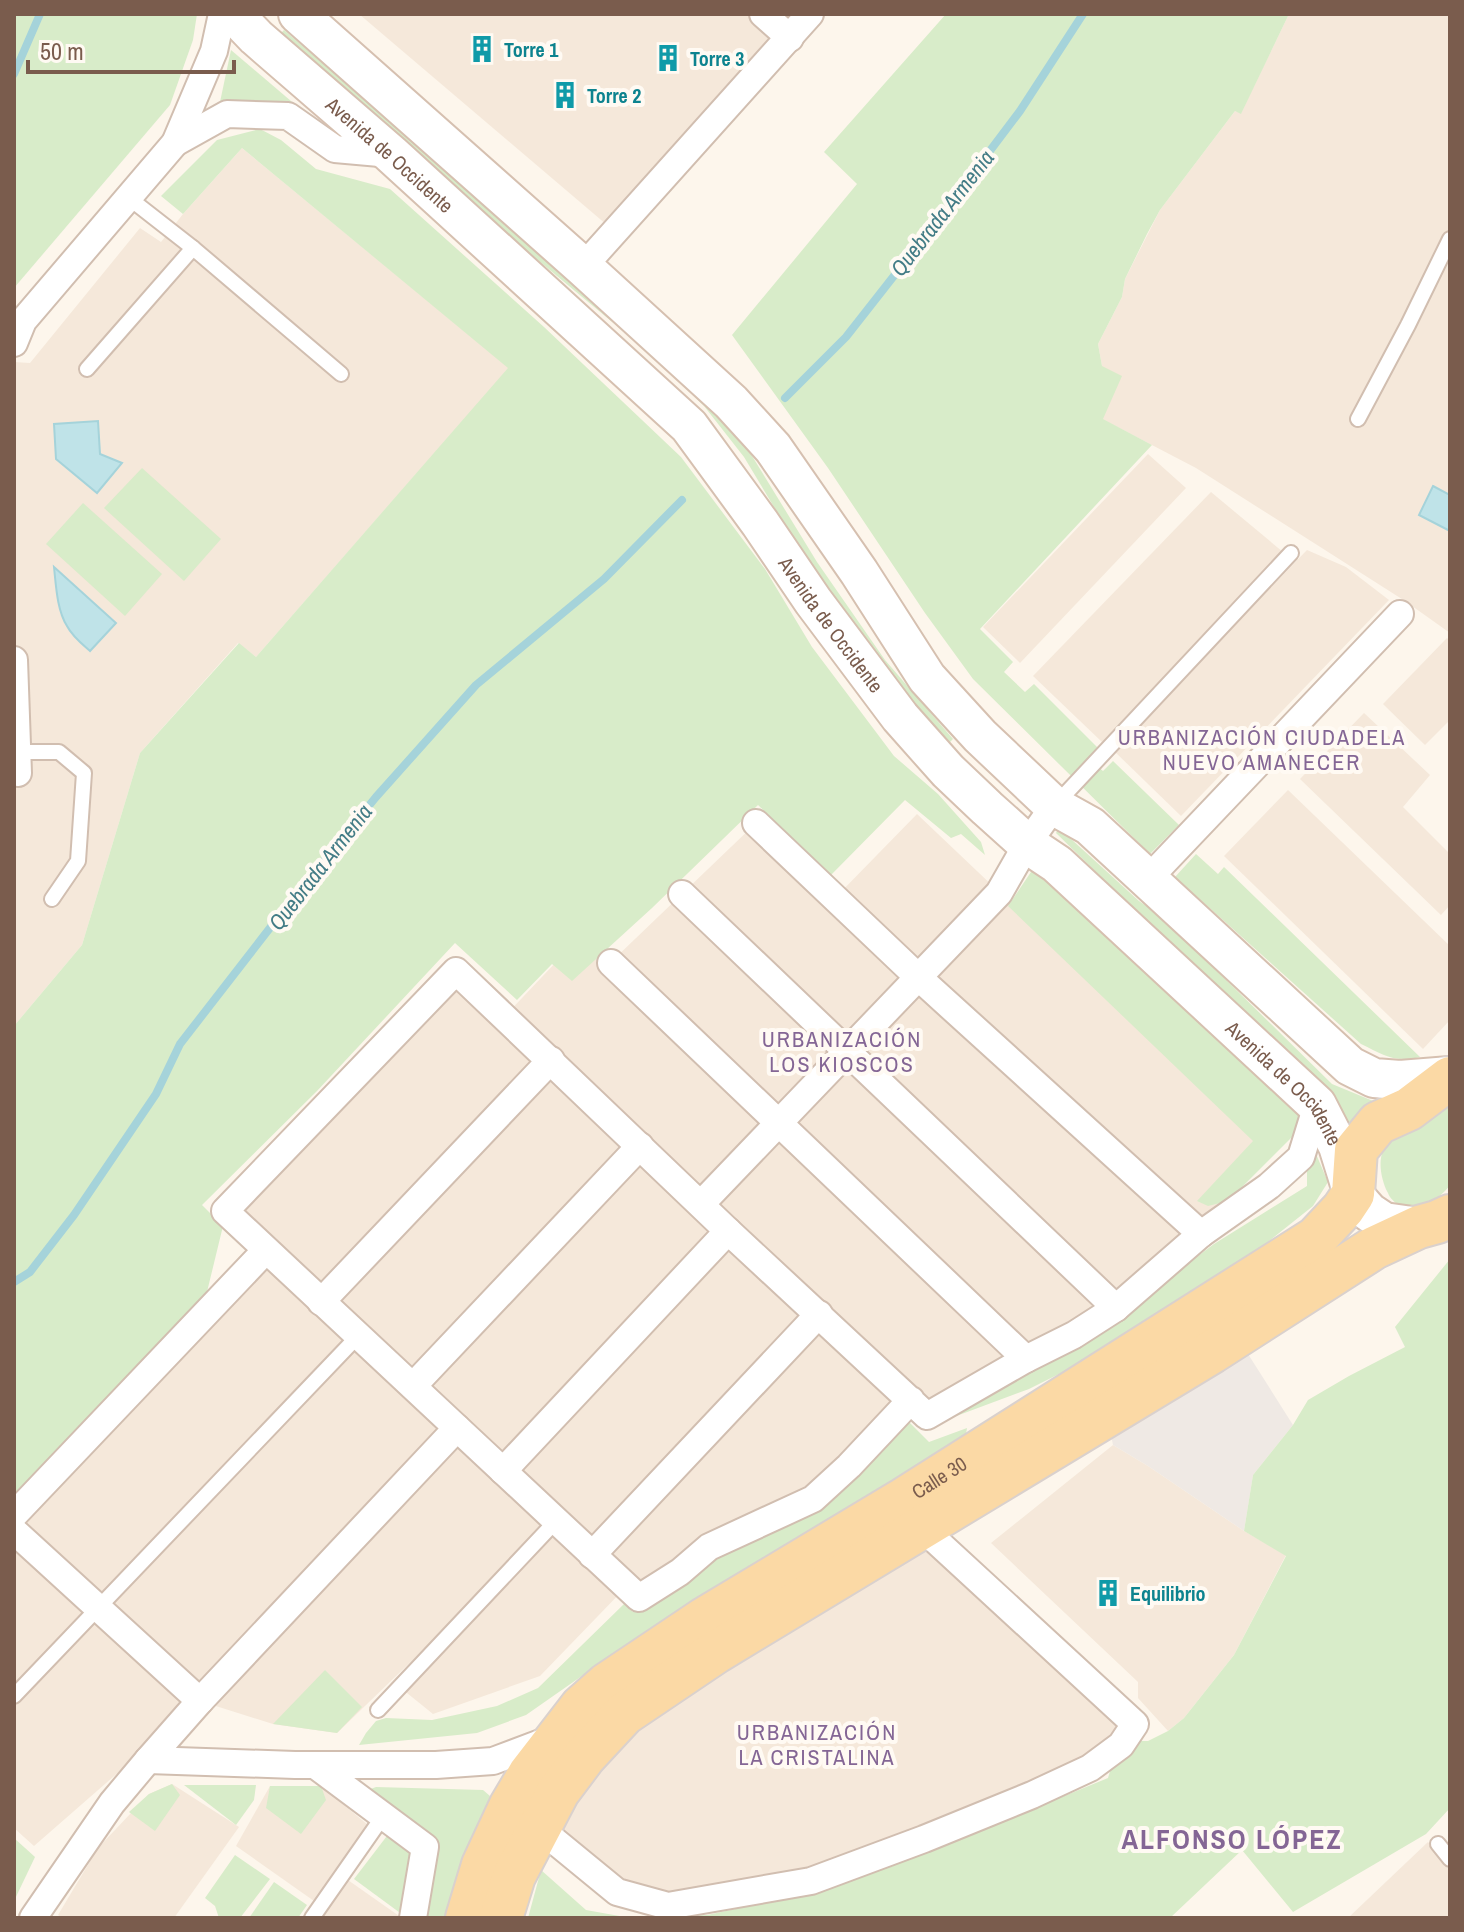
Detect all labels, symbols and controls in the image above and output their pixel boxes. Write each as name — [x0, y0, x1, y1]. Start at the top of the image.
scale bar — [28, 24, 234, 74]
building icon: Torre 1 — [467, 34, 497, 64]
text: 50 m — [40, 35, 84, 67]
place label: Torre 1 — [504, 36, 559, 63]
building icon: Torre 3 — [653, 43, 683, 73]
place label: Torre 3 — [690, 45, 744, 72]
building icon: Torre 2 — [550, 80, 580, 110]
place label: Torre 2 — [587, 82, 641, 109]
street label: Avenida de Occidente — [320, 90, 460, 218]
water label: Quebrada Armenia — [883, 144, 1001, 282]
street label: Avenida de Occidente — [772, 550, 890, 698]
district label: URBANIZACIÓN CIUDADELA NUEVO AMANECER — [1118, 722, 1406, 777]
water label: Quebrada Armenia — [261, 798, 379, 936]
street label: Avenida de Occidente — [1220, 1014, 1349, 1150]
district label: URBANIZACIÓN LOS KIOSCOS — [762, 1024, 922, 1079]
street label: Calle 30 — [906, 1450, 971, 1505]
building icon: Equilibrio — [1093, 1578, 1123, 1608]
place label: Equilibrio — [1130, 1580, 1206, 1607]
district label: URBANIZACIÓN LA CRISTALINA — [737, 1717, 897, 1772]
district label: ALFONSO LÓPEZ — [1121, 1820, 1343, 1858]

